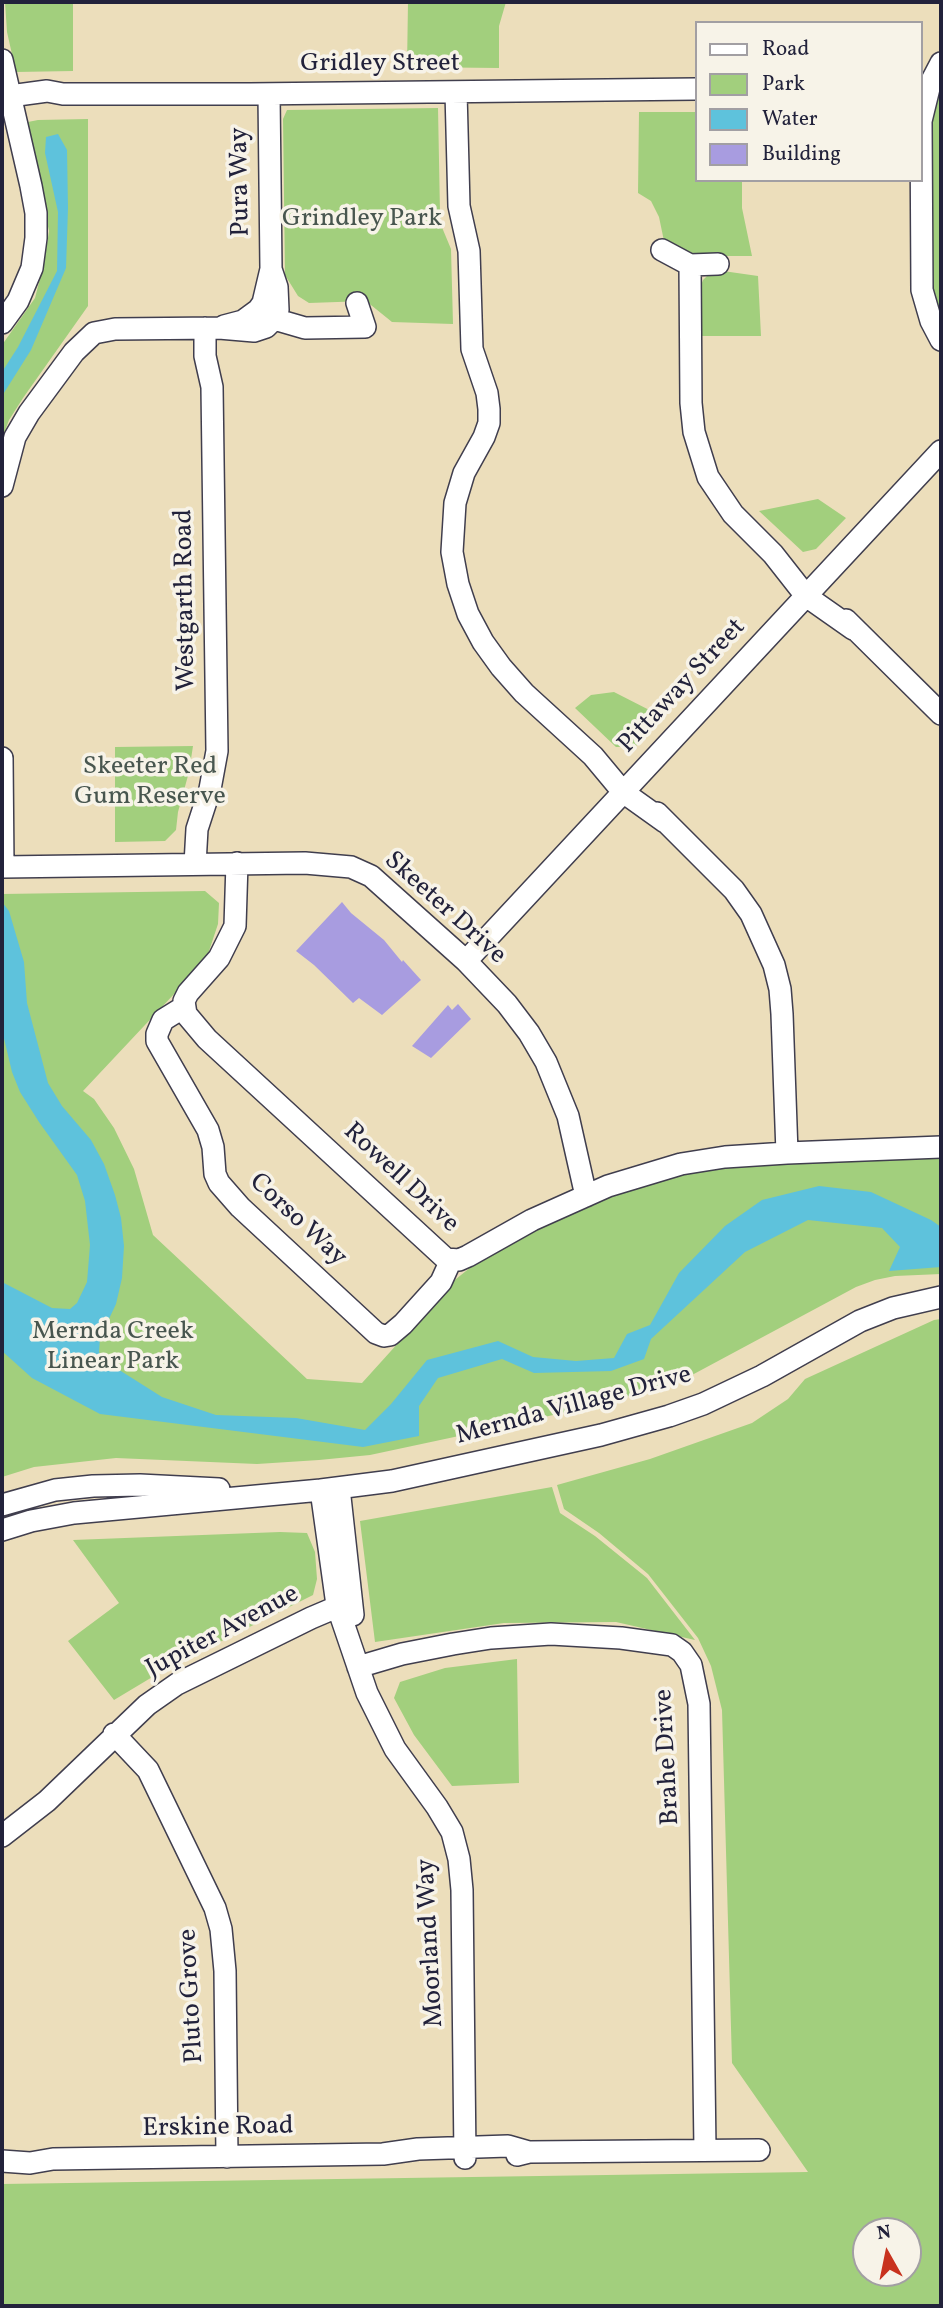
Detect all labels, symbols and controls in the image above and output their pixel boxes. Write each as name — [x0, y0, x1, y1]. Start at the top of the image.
legend — [694, 21, 922, 182]
text: Road — [762, 35, 809, 64]
street label: Gridley Street — [300, 49, 460, 81]
text: Park — [762, 70, 805, 99]
text: Water — [762, 105, 818, 134]
street label: Pura Way — [225, 127, 259, 237]
text: Building — [762, 140, 841, 169]
park label: Grindley Park — [282, 204, 442, 236]
street label: Westgarth Road — [170, 509, 204, 691]
street label: Pittaway Street — [613, 613, 753, 761]
park label: Skeeter Red Gum Reserve — [74, 752, 226, 814]
street label: Skeeter Drive — [377, 846, 511, 972]
street label: Rowell Drive — [336, 1117, 464, 1241]
street label: Corso Way — [242, 1168, 352, 1274]
park label: Mernda Creek Linear Park — [32, 1317, 194, 1378]
street label: Mernda Village Drive — [453, 1361, 695, 1453]
street label: Jupiter Avenue — [141, 1580, 305, 1686]
street label: Brahe Drive — [650, 1688, 688, 1826]
street label: Moorland Way — [412, 1858, 452, 2028]
street label: Pluto Grove — [174, 1928, 212, 2064]
street label: Erskine Road — [142, 2112, 294, 2146]
north arrow — [852, 2217, 922, 2287]
text: N — [875, 2219, 893, 2247]

